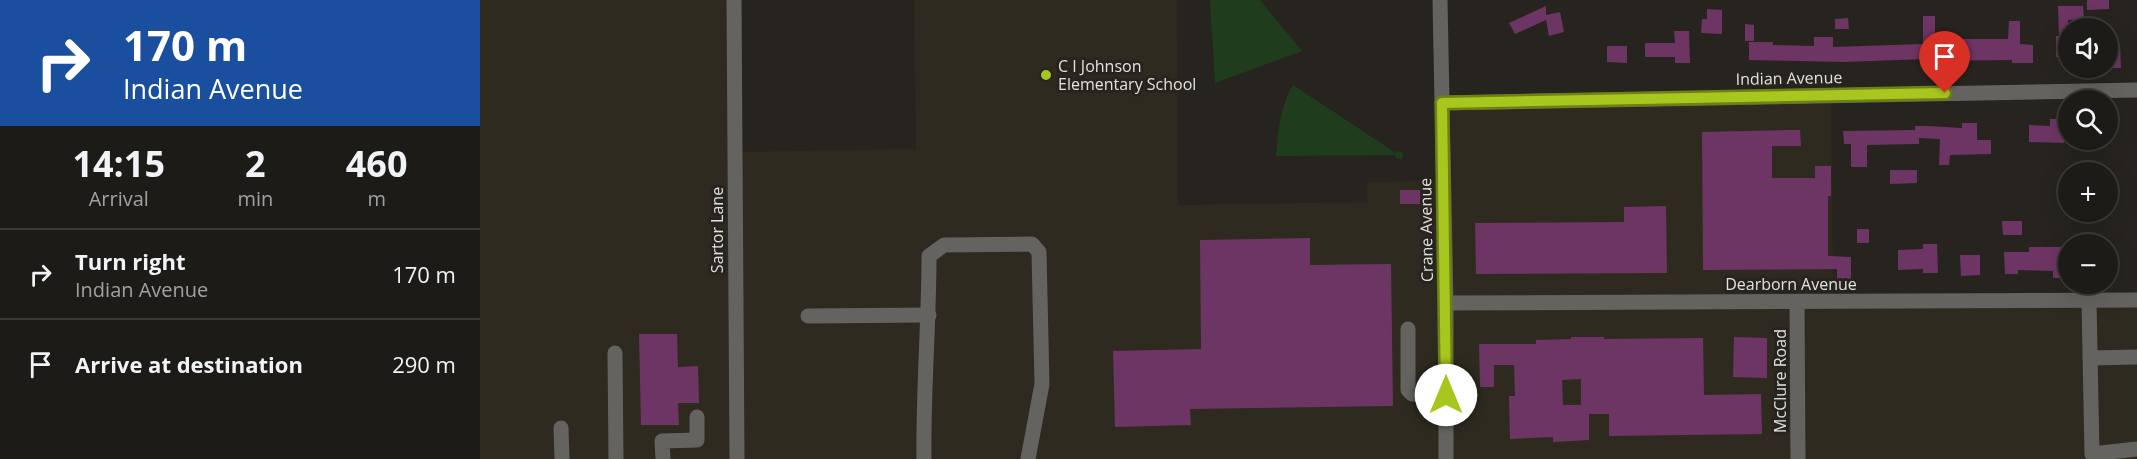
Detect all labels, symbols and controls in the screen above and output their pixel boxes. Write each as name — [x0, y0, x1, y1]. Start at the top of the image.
text: 170 m — [123, 16, 247, 73]
map controls — [2058, 18, 2118, 294]
button: sound — [2058, 18, 2118, 78]
icon: right — [24, 24, 102, 102]
pin — [1919, 31, 1970, 93]
icon: arrive — [1928, 40, 1961, 73]
place label: C I Johnson Elementary School — [1058, 55, 1196, 95]
street label: Indian Avenue — [1735, 66, 1843, 90]
marker: C I Johnson Elementary School — [1039, 68, 1053, 82]
text: Indian Avenue — [123, 70, 303, 107]
button: search — [2058, 90, 2118, 150]
text: 14:15 — [72, 139, 165, 188]
text: 2 — [245, 139, 266, 188]
text: 460 — [346, 139, 408, 188]
button: + — [2058, 162, 2118, 222]
street label: Crane Avenue — [1414, 178, 1438, 282]
text: Arrival — [89, 185, 149, 212]
text: min — [237, 185, 273, 212]
text: m — [367, 185, 386, 212]
street label: Sartor Lane — [706, 187, 728, 273]
button: − — [2058, 234, 2118, 294]
text: Turn right — [75, 246, 186, 276]
icon: right — [24, 258, 57, 291]
text: 170 m — [392, 259, 456, 289]
street label: Dearborn Avenue — [1725, 273, 1857, 295]
text: Indian Avenue — [75, 276, 208, 303]
street label: McClure Road — [1769, 329, 1791, 433]
icon: arrive — [24, 348, 57, 381]
text: Arrive at destination — [75, 349, 303, 379]
text: 290 m — [392, 349, 456, 379]
position arrow — [1414, 363, 1478, 427]

